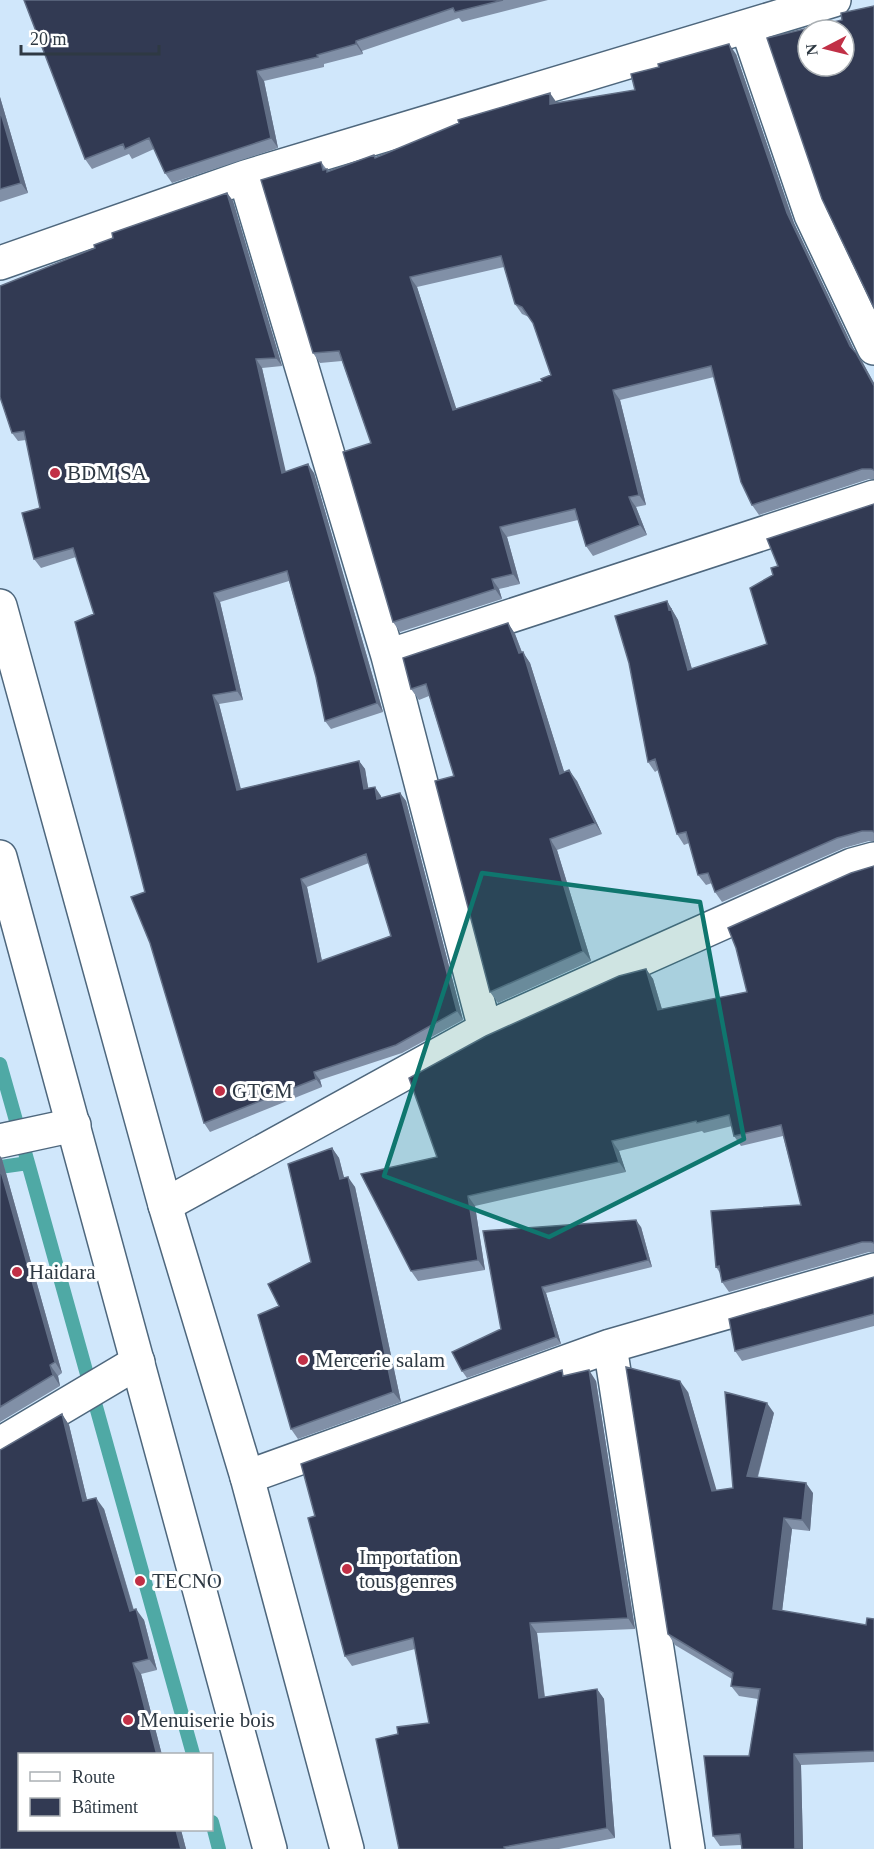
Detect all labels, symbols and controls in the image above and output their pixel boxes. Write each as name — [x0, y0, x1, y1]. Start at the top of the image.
scale bar — [21, 18, 159, 56]
north arrow — [796, 18, 856, 78]
text: 20 m — [30, 29, 67, 49]
text: N — [802, 43, 821, 57]
place label: BDM SA — [67, 461, 148, 485]
marker: BDM SA — [48, 466, 62, 480]
place label: GTCM — [232, 1079, 293, 1103]
marker: GTCM — [213, 1084, 227, 1098]
place label: Haidara — [29, 1260, 96, 1284]
marker: Haidara — [10, 1265, 24, 1279]
place label: Mercerie salam — [315, 1348, 445, 1372]
marker: Mercerie salam — [296, 1353, 310, 1367]
place label: Importation tous genres — [359, 1545, 459, 1593]
marker: Importation tous genres — [340, 1562, 354, 1576]
place label: TECNO — [152, 1569, 222, 1593]
marker: TECNO — [133, 1574, 147, 1588]
place label: Menuiserie bois — [140, 1708, 275, 1732]
marker: Menuiserie bois — [121, 1713, 135, 1727]
legend — [18, 1753, 213, 1831]
text: Route — [72, 1767, 115, 1787]
text: Bâtiment — [72, 1797, 138, 1817]

